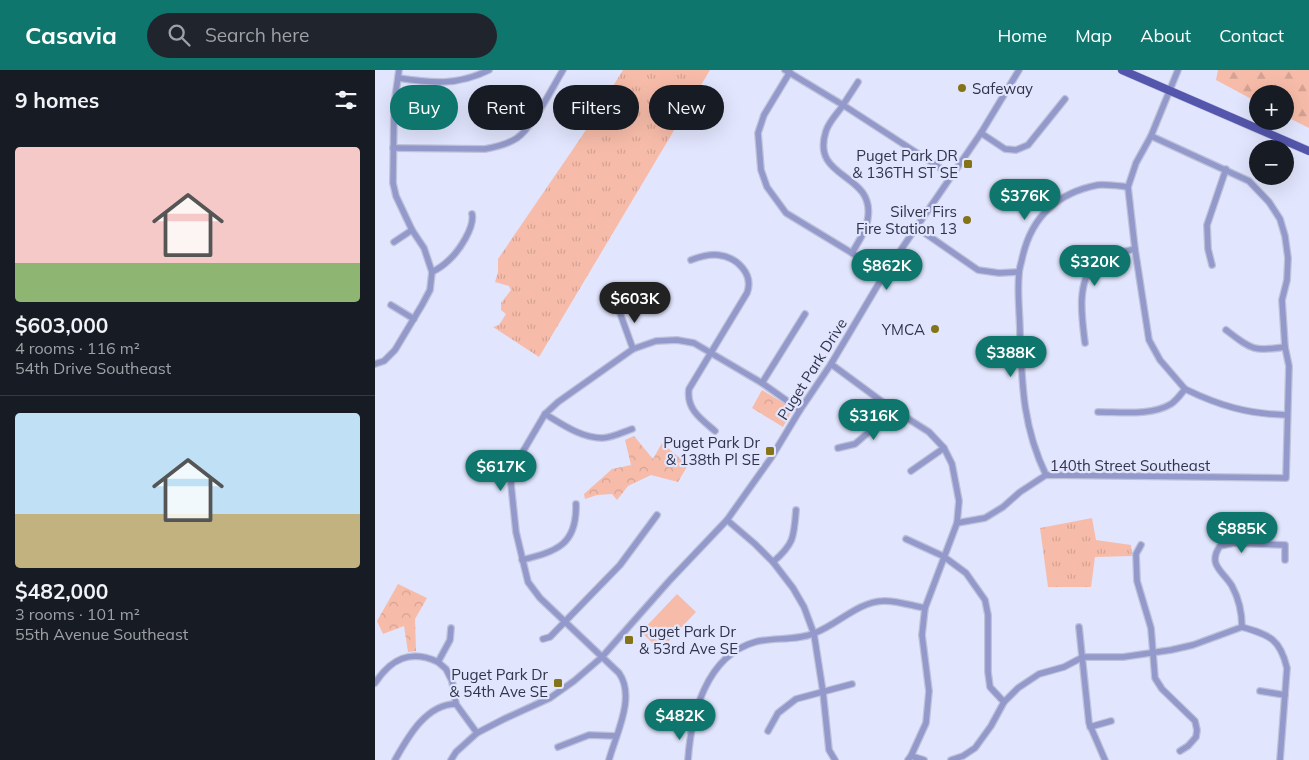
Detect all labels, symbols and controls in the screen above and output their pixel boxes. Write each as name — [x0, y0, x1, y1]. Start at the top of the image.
search box — [147, 13, 497, 58]
text: Casavia — [25, 20, 117, 50]
icon: search — [165, 21, 193, 49]
text: Search here — [205, 23, 309, 47]
text: Home — [997, 24, 1047, 47]
text: Map — [1075, 24, 1112, 47]
text: About — [1140, 24, 1191, 47]
text: Contact — [1219, 24, 1284, 47]
place label: Safeway — [972, 79, 1033, 98]
marker: Safeway — [956, 82, 968, 94]
chip: Buy — [390, 85, 458, 130]
chip: Rent — [468, 85, 543, 130]
chip: Filters — [553, 85, 639, 130]
chip: New — [649, 85, 724, 130]
map controls — [1249, 85, 1294, 185]
button: + — [1249, 85, 1294, 130]
icon: filters — [332, 86, 360, 114]
text: 9 homes — [15, 87, 99, 113]
button: − — [1249, 140, 1294, 185]
place label: Puget Park DR & 136TH ST SE — [852, 146, 958, 182]
marker: Puget Park DR & 136TH ST SE — [962, 158, 974, 170]
pin: $376K — [990, 178, 1060, 221]
icon: home — [143, 180, 233, 270]
text: $376K — [1000, 185, 1050, 205]
place label: Silver Firs Fire Station 13 — [856, 202, 957, 238]
marker: Silver Firs Fire Station 13 — [961, 214, 973, 226]
pin: $320K — [1060, 244, 1130, 287]
pin: $862K — [852, 248, 922, 291]
text: $320K — [1070, 251, 1120, 271]
text: $862K — [862, 255, 912, 275]
pin: $603K — [600, 282, 670, 324]
text: $603K — [610, 288, 660, 308]
text: $603,000 — [15, 312, 108, 338]
street label: Puget Park Drive — [773, 315, 851, 423]
place label: YMCA — [881, 320, 925, 339]
marker: YMCA — [929, 323, 941, 335]
pin: $388K — [976, 336, 1046, 378]
text: 4 rooms · 116 m² — [15, 338, 140, 358]
text: $388K — [986, 342, 1036, 362]
text: 54th Drive Southeast — [15, 358, 171, 378]
pin: $316K — [839, 398, 909, 441]
text: $316K — [849, 405, 899, 425]
place label: Puget Park Dr & 138th Pl SE — [663, 433, 761, 469]
icon: home — [143, 445, 233, 535]
marker: Puget Park Dr & 138th Pl SE — [764, 445, 776, 457]
pin: $617K — [466, 450, 536, 492]
text: $617K — [476, 456, 526, 476]
street label: 140th Street Southeast — [1050, 456, 1210, 475]
pin: $885K — [1207, 512, 1277, 554]
text: $885K — [1217, 518, 1267, 538]
text: $482,000 — [15, 578, 108, 604]
text: 3 rooms · 101 m² — [15, 604, 140, 624]
place label: Puget Park Dr & 53rd Ave SE — [639, 622, 738, 658]
text: 55th Avenue Southeast — [15, 624, 188, 644]
marker: Puget Park Dr & 53rd Ave SE — [623, 634, 635, 646]
place label: Puget Park Dr & 54th Ave SE — [449, 665, 549, 701]
marker: Puget Park Dr & 54th Ave SE — [552, 677, 564, 689]
pin: $482K — [645, 698, 715, 741]
text: $482K — [655, 705, 705, 725]

